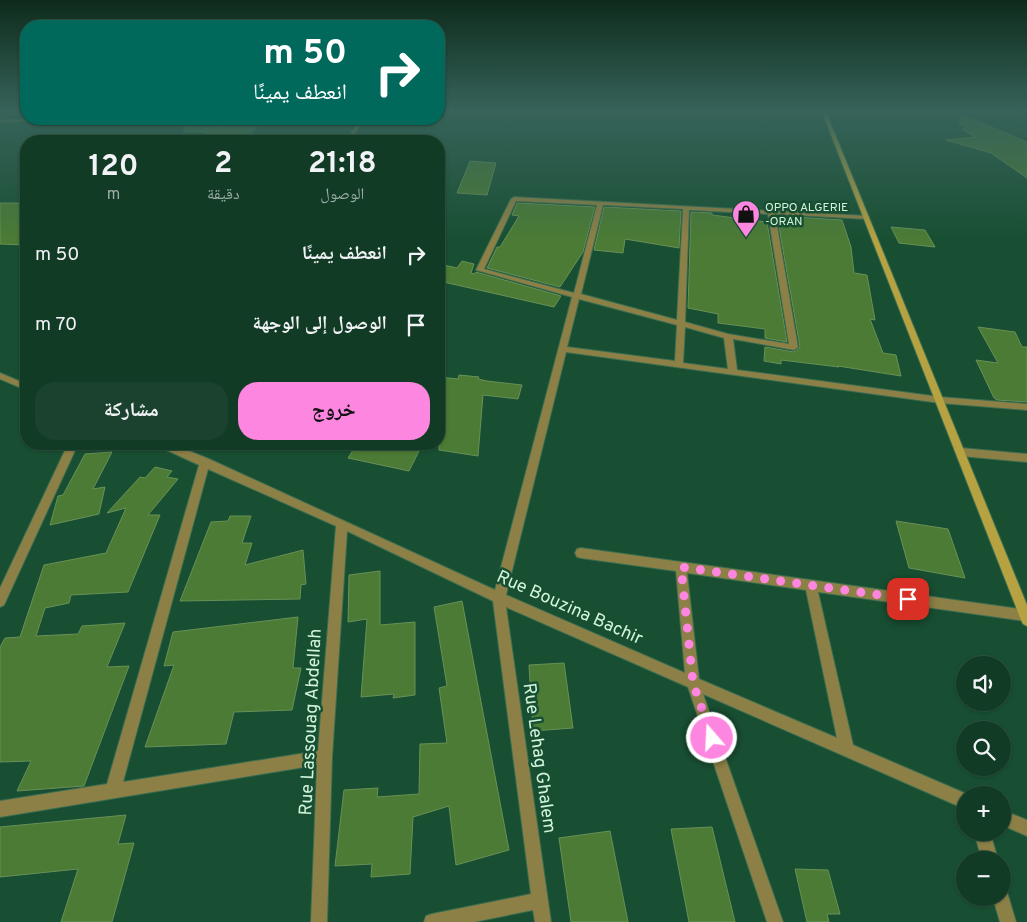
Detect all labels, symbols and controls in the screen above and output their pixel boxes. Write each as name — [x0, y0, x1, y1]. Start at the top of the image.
text: 50 m — [263, 32, 347, 76]
icon: right — [365, 40, 430, 105]
text: انعطف يمينًا — [253, 80, 347, 107]
text: 2 — [214, 146, 232, 183]
text: 21:18 — [308, 146, 377, 183]
text: 120 — [88, 149, 139, 186]
text: m — [107, 185, 120, 205]
text: دقيقة — [207, 185, 240, 205]
text: الوصول — [320, 185, 364, 205]
shop icon: OPPO ALGERIE -ORAN — [731, 199, 761, 238]
place label: OPPO ALGERIE -ORAN — [765, 200, 848, 230]
icon: right — [402, 241, 430, 269]
text: انعطف يمينًا — [302, 242, 387, 266]
text: 50 m — [35, 243, 80, 267]
icon: arrive — [402, 311, 430, 339]
text: الوصول إلى الوجهة — [253, 312, 387, 336]
text: 70 m — [35, 313, 77, 337]
button: مشاركة — [35, 382, 228, 440]
button: خروج — [238, 382, 430, 440]
street label: Rue Bouzina Bachir — [493, 566, 646, 651]
pin — [887, 578, 929, 620]
icon: arrive — [894, 585, 922, 613]
street label: Rue Lassouag Abdellah — [295, 628, 328, 816]
map controls — [956, 656, 1011, 906]
button: sound — [956, 656, 1011, 711]
street label: Rue Lehag Ghalem — [517, 682, 560, 835]
position arrow — [685, 711, 737, 763]
button: search — [956, 721, 1011, 776]
button: + — [956, 786, 1011, 841]
button: − — [956, 851, 1011, 906]

